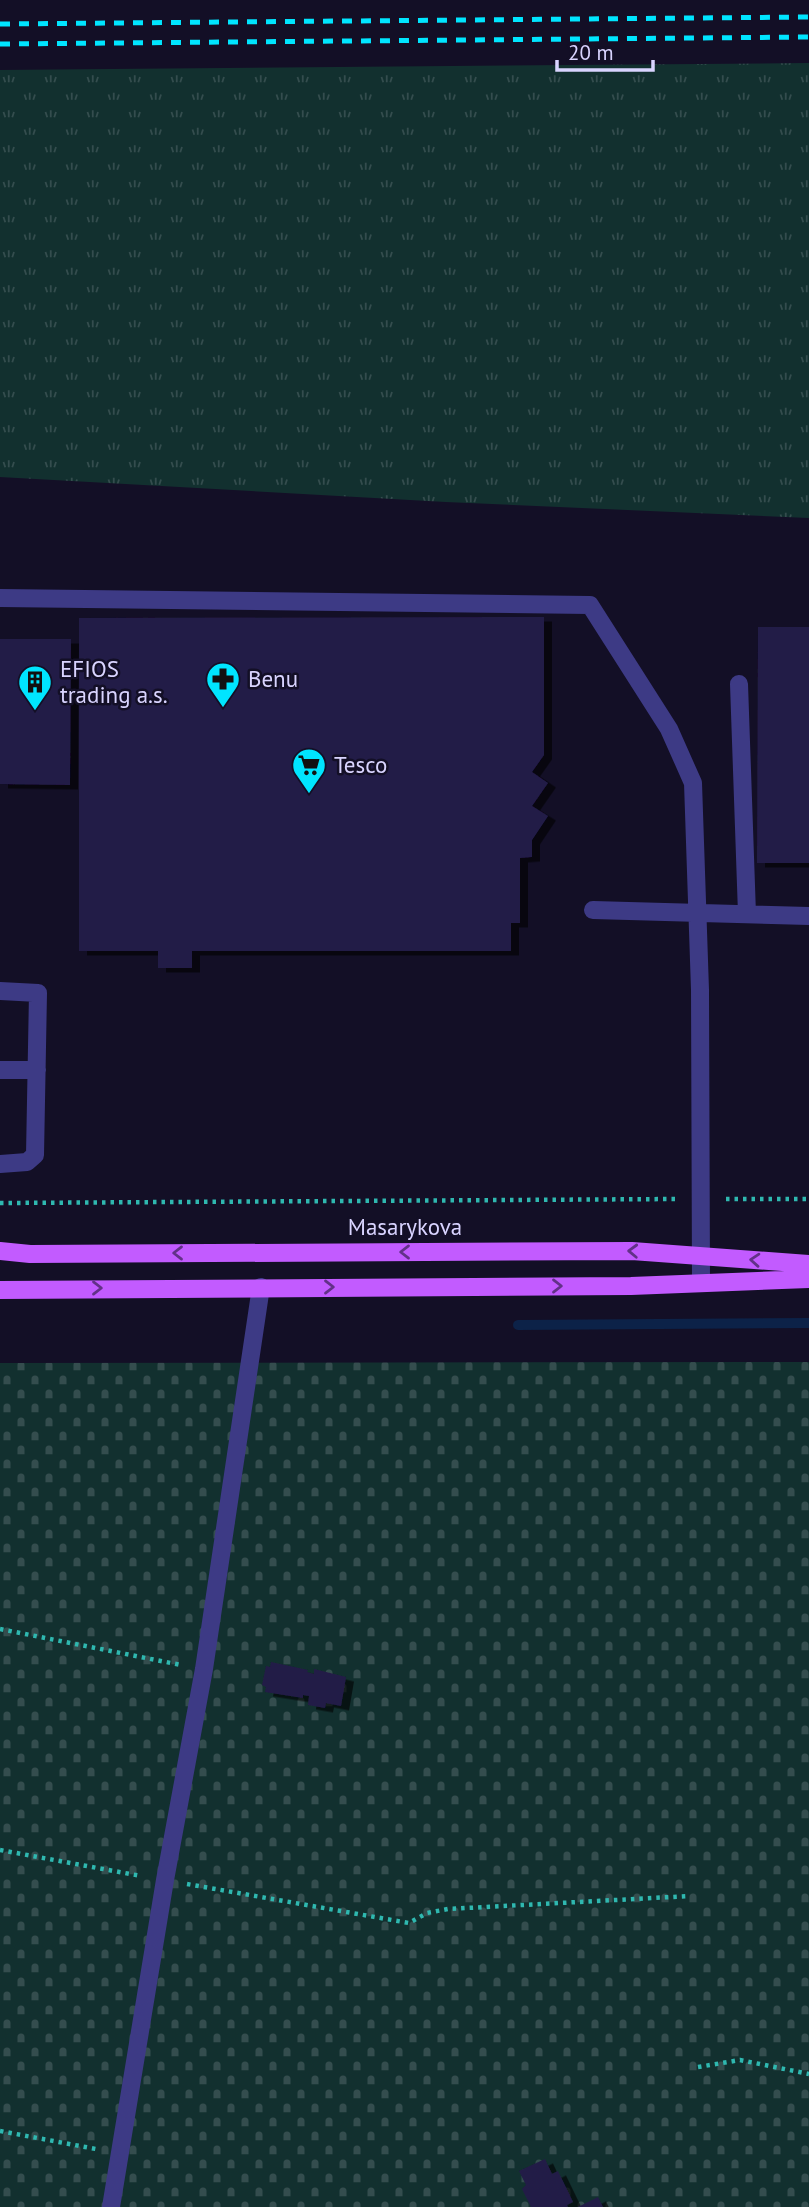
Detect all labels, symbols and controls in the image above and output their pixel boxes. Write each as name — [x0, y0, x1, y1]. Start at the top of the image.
scale bar — [557, 28, 653, 72]
text: 20 m — [568, 39, 614, 66]
place label: EFIOS trading a.s. — [60, 654, 168, 709]
pharmacy icon: Benu — [204, 660, 242, 709]
building icon: EFIOS trading a.s. — [16, 663, 54, 712]
place label: Benu — [248, 664, 298, 693]
supermarket icon: Tesco — [290, 746, 328, 795]
place label: Tesco — [334, 750, 387, 779]
street label: Masarykova — [348, 1212, 462, 1241]
one-way arrow — [400, 1244, 410, 1260]
one-way arrow — [627, 1244, 638, 1259]
one-way arrow — [172, 1245, 183, 1261]
one-way arrow — [749, 1253, 760, 1268]
one-way arrow — [552, 1278, 562, 1294]
one-way arrow — [324, 1279, 335, 1295]
one-way arrow — [92, 1280, 103, 1296]

